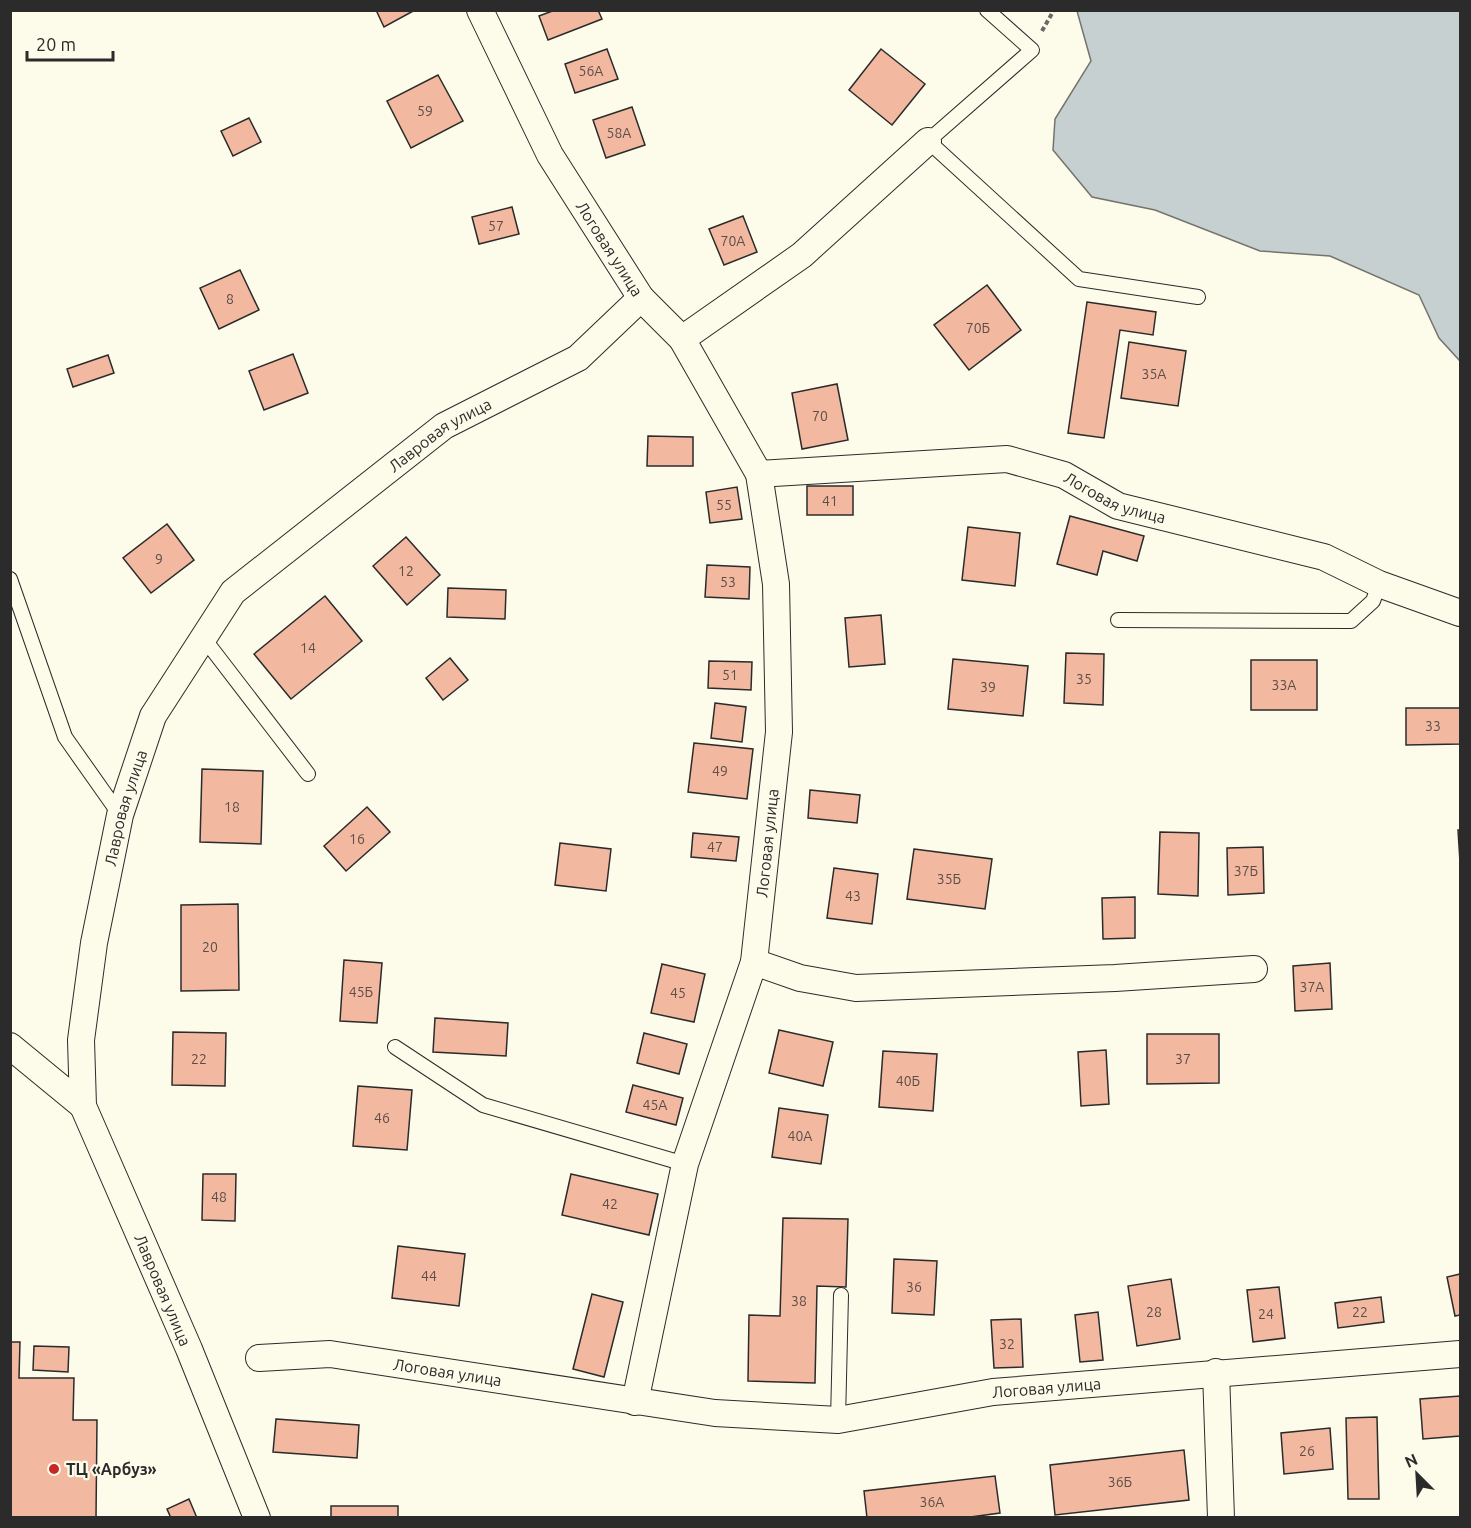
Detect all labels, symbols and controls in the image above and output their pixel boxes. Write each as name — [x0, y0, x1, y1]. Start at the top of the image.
scale bar — [27, 24, 112, 62]
text: 20 m — [36, 34, 76, 54]
house number: 56А — [579, 63, 603, 79]
house number: 59 — [417, 103, 433, 119]
house number: 58А — [607, 125, 631, 141]
street label: Логовая улица — [573, 198, 647, 300]
house number: 57 — [488, 218, 504, 234]
house number: 70А — [721, 233, 745, 249]
house number: 8 — [226, 291, 234, 307]
house number: 70Б — [966, 320, 990, 336]
house number: 35А — [1142, 366, 1166, 382]
street label: Лавровая улица — [385, 395, 494, 475]
house number: 70 — [812, 408, 828, 424]
street label: Логовая улица — [1061, 468, 1168, 526]
house number: 41 — [822, 493, 838, 509]
house number: 55 — [716, 497, 732, 513]
house number: 9 — [155, 551, 163, 567]
house number: 12 — [398, 563, 414, 579]
house number: 53 — [720, 574, 736, 590]
house number: 14 — [300, 640, 316, 656]
house number: 51 — [722, 667, 738, 683]
house number: 35 — [1076, 671, 1092, 687]
house number: 33А — [1272, 677, 1296, 693]
house number: 39 — [980, 679, 996, 695]
house number: 33 — [1425, 718, 1441, 734]
street label: Лавровая улица — [101, 747, 150, 868]
house number: 49 — [712, 763, 728, 779]
street label: Логовая улица — [752, 788, 782, 898]
house number: 18 — [224, 799, 240, 815]
house number: 16 — [349, 831, 365, 847]
house number: 47 — [707, 839, 723, 855]
house number: 37Б — [1234, 863, 1258, 879]
house number: 35Б — [937, 871, 961, 887]
house number: 43 — [845, 888, 861, 904]
house number: 20 — [202, 939, 218, 955]
house number: 37А — [1300, 979, 1324, 995]
house number: 45Б — [349, 984, 373, 1000]
house number: 45 — [670, 985, 686, 1001]
house number: 22 — [191, 1051, 207, 1067]
house number: 37 — [1175, 1051, 1191, 1067]
house number: 40Б — [896, 1073, 920, 1089]
house number: 45А — [643, 1097, 667, 1113]
house number: 46 — [374, 1110, 390, 1126]
house number: 40А — [788, 1128, 812, 1144]
house number: 48 — [211, 1189, 227, 1205]
house number: 42 — [602, 1196, 618, 1212]
street label: Лавровая улица — [131, 1231, 195, 1349]
house number: 44 — [421, 1268, 437, 1284]
house number: 36 — [906, 1279, 922, 1295]
house number: 38 — [791, 1293, 807, 1309]
house number: 28 — [1146, 1304, 1162, 1320]
house number: 22 — [1352, 1304, 1368, 1320]
house number: 24 — [1258, 1306, 1274, 1322]
house number: 32 — [999, 1336, 1015, 1352]
street label: Логовая улица — [392, 1355, 503, 1389]
street label: Логовая улица — [991, 1374, 1102, 1401]
house number: 26 — [1299, 1443, 1315, 1459]
north arrow — [1387, 1444, 1447, 1504]
text: N — [1402, 1450, 1420, 1471]
place label: ТЦ «Арбуз» — [66, 1460, 157, 1478]
marker: ТЦ «Арбуз» — [47, 1462, 61, 1476]
house number: 36Б — [1108, 1474, 1132, 1490]
house number: 36А — [920, 1494, 944, 1510]

